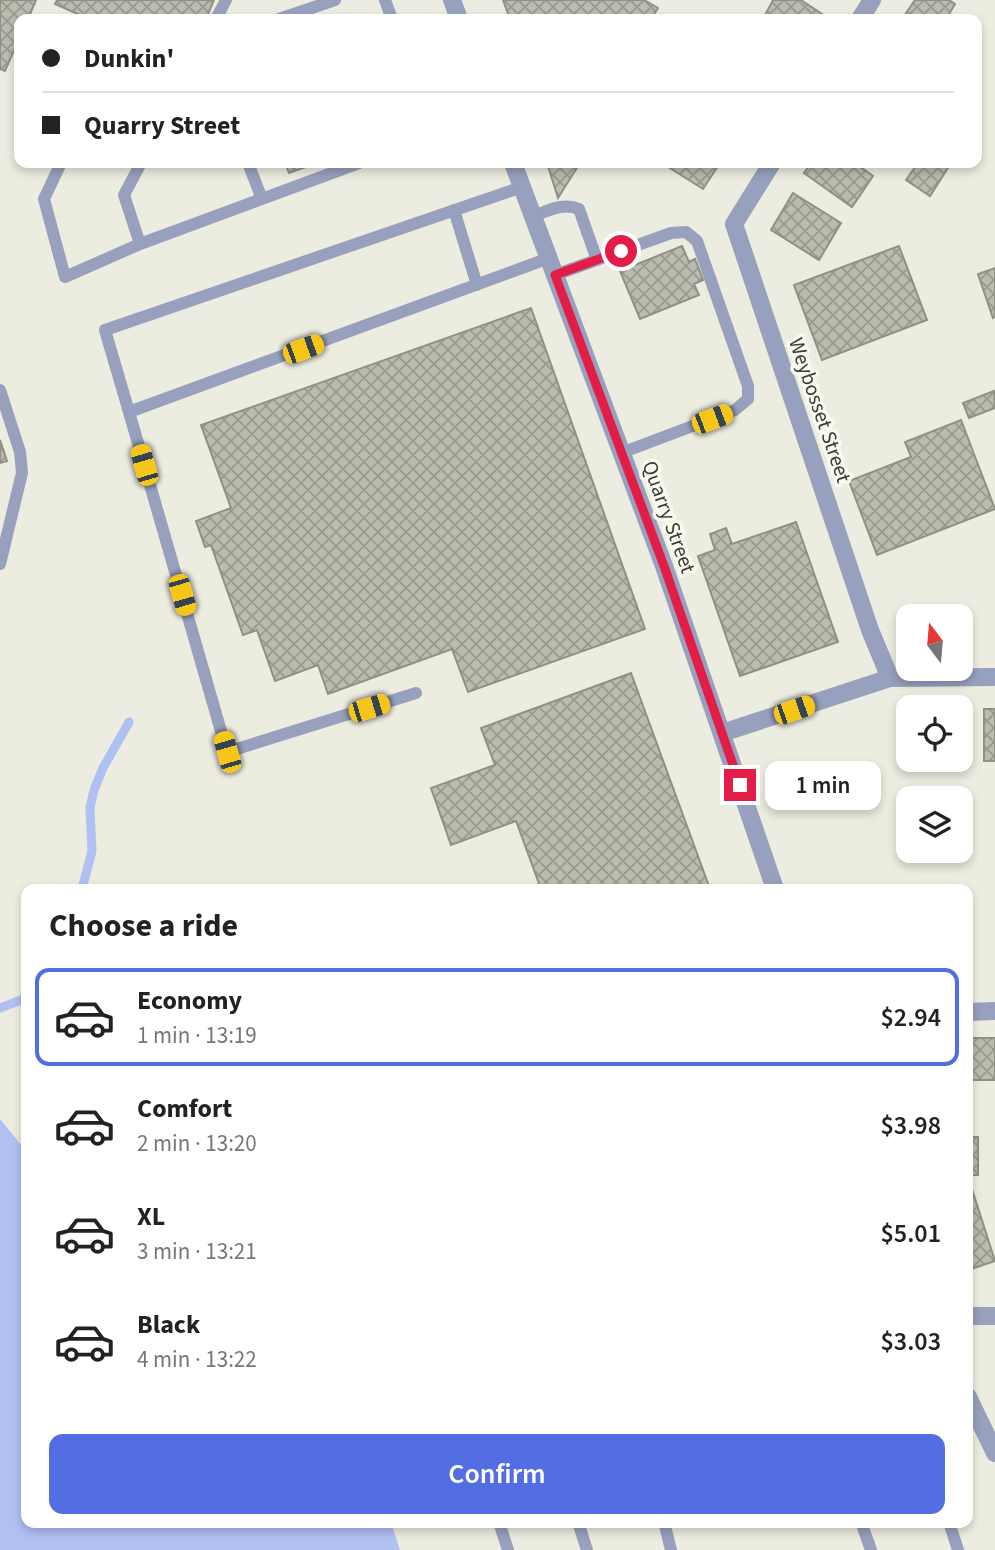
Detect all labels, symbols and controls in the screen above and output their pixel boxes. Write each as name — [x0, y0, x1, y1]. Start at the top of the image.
text: Dunkin' — [84, 40, 174, 77]
text: Quarry Street — [84, 107, 240, 144]
route start — [605, 235, 637, 267]
car — [280, 332, 327, 366]
street label: Weybosset Street — [781, 333, 859, 487]
car — [689, 402, 736, 436]
car — [129, 442, 160, 488]
street label: Quarry Street — [635, 457, 703, 577]
car — [167, 572, 198, 618]
north arrow — [896, 604, 973, 681]
map controls — [896, 604, 973, 863]
car — [346, 692, 393, 724]
car — [771, 693, 818, 727]
button: locate — [896, 695, 973, 772]
car — [212, 729, 243, 775]
callout: 1 min — [764, 760, 880, 810]
route end — [724, 769, 756, 801]
text: 1 min — [796, 769, 850, 802]
button: layers — [896, 786, 973, 863]
text: Choose a ride — [49, 903, 238, 949]
text: Economy — [137, 982, 242, 1019]
icon: car — [53, 986, 116, 1049]
text: $2.94 — [880, 999, 941, 1036]
text: 1 min · 13:19 — [137, 1019, 257, 1052]
text: Comfort — [137, 1090, 232, 1127]
icon: car — [53, 1094, 116, 1157]
text: $3.98 — [880, 1107, 941, 1144]
text: 2 min · 13:20 — [137, 1127, 257, 1160]
text: XL — [137, 1198, 165, 1235]
icon: car — [53, 1202, 116, 1265]
text: $5.01 — [880, 1215, 941, 1252]
text: 3 min · 13:21 — [137, 1235, 257, 1268]
text: Black — [137, 1306, 200, 1343]
icon: car — [53, 1310, 116, 1373]
text: $3.03 — [880, 1323, 941, 1360]
text: 4 min · 13:22 — [137, 1343, 257, 1376]
button: Confirm — [49, 1434, 945, 1514]

